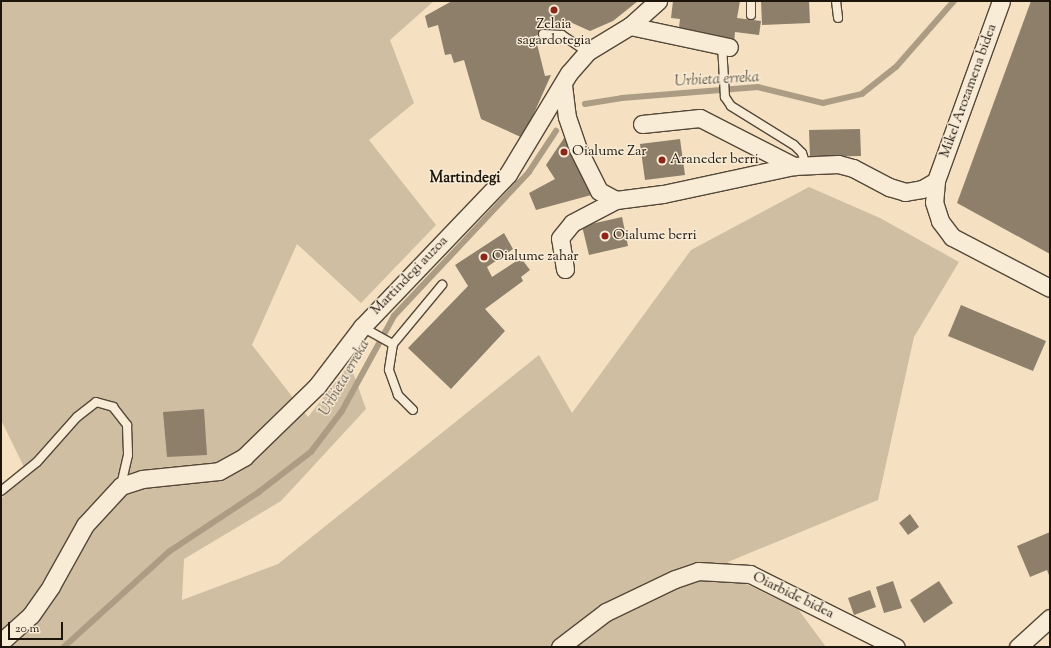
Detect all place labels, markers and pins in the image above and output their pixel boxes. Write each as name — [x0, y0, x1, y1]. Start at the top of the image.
marker: Zelaia sagardotegia — [549, 5, 559, 15]
place label: Zelaia sagardotegia — [517, 17, 591, 50]
place label: Oialume Zar — [572, 144, 647, 160]
marker: Oialume Zar — [559, 147, 569, 157]
place label: Araneder berri — [670, 152, 759, 168]
marker: Araneder berri — [657, 155, 667, 165]
place label: Oialume berri — [613, 228, 697, 244]
marker: Oialume berri — [600, 231, 610, 241]
place label: Oialume zahar — [492, 249, 579, 265]
marker: Oialume zahar — [479, 252, 489, 262]

